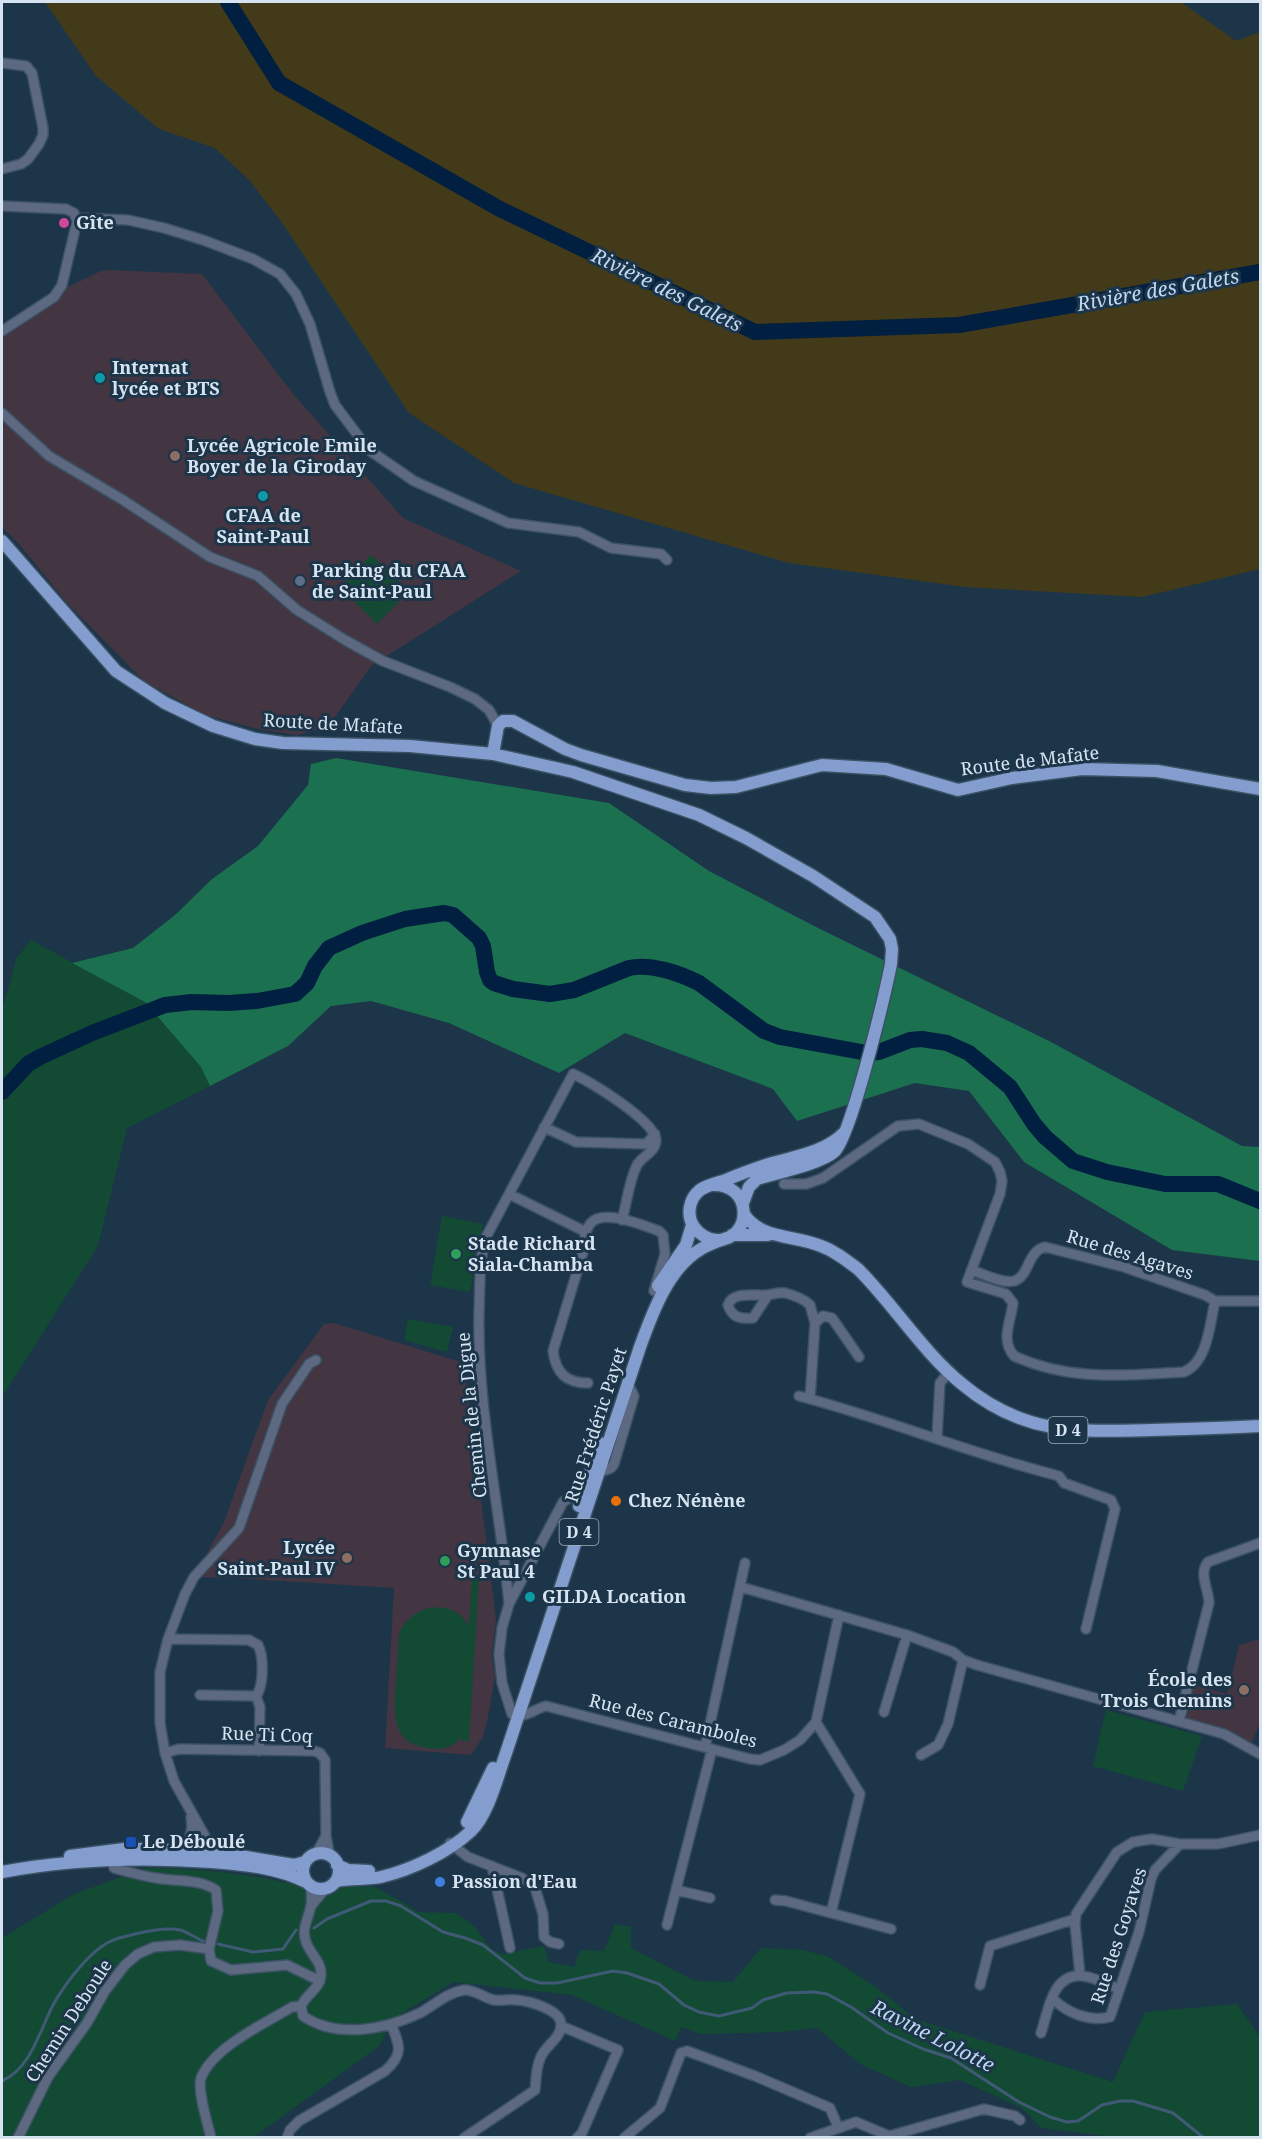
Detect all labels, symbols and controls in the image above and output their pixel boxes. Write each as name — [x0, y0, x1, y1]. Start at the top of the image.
place label: Gîte — [76, 210, 114, 234]
marker: Gîte — [57, 216, 71, 230]
water label: Rivière des Galets — [586, 241, 747, 338]
water label: Rivière des Galets — [1074, 262, 1241, 317]
place label: Internat lycée et BTS — [112, 355, 220, 400]
marker: Internat lycée et BTS — [93, 371, 107, 385]
place label: Lycée Agricole Emile Boyer de la Giroday — [187, 433, 377, 478]
marker: Lycée Agricole Emile Boyer de la Giroday — [168, 449, 182, 463]
marker: CFAA de Saint-Paul — [256, 489, 270, 503]
place label: CFAA de Saint-Paul — [216, 503, 310, 548]
place label: Parking du CFAA de Saint-Paul — [312, 558, 466, 603]
marker: Parking du CFAA de Saint-Paul — [293, 574, 307, 588]
street label: Route de Mafate — [263, 707, 403, 739]
street label: Route de Mafate — [959, 740, 1101, 780]
street label: Rue des Agaves — [1064, 1223, 1197, 1285]
place label: Stade Richard Siala-Chamba — [468, 1231, 596, 1276]
marker: Stade Richard Siala-Chamba — [449, 1247, 463, 1261]
street label: Chemin de la Digue — [450, 1331, 492, 1499]
street label: Rue Frédéric Payet — [559, 1344, 631, 1505]
road number: D 4 — [1048, 1417, 1088, 1443]
place label: Chez Nénène — [628, 1488, 746, 1512]
marker: Chez Nénène — [609, 1494, 623, 1508]
road number: D 4 — [560, 1519, 598, 1545]
place label: Lycée Saint-Paul IV — [217, 1535, 335, 1580]
place label: Gymnase St Paul 4 — [457, 1538, 541, 1583]
marker: Lycée Saint-Paul IV — [340, 1551, 354, 1565]
marker: Gymnase St Paul 4 — [438, 1554, 452, 1568]
place label: GILDA Location — [542, 1584, 686, 1608]
marker: GILDA Location — [523, 1590, 537, 1604]
place label: École des Trois Chemins — [1101, 1667, 1232, 1712]
marker: École des Trois Chemins — [1237, 1683, 1251, 1697]
street label: Rue des Caramboles — [587, 1688, 760, 1753]
street label: Rue Ti Coq — [221, 1720, 313, 1748]
place label: Le Déboulé — [143, 1829, 245, 1853]
marker: Le Déboulé — [124, 1835, 138, 1849]
street label: Rue des Goyaves — [1085, 1864, 1151, 2007]
place label: Passion d'Eau — [452, 1869, 577, 1893]
marker: Passion d'Eau — [433, 1875, 447, 1889]
street label: Chemin Deboule — [19, 1954, 117, 2087]
water label: Ravine Lolotte — [866, 1992, 1000, 2078]

